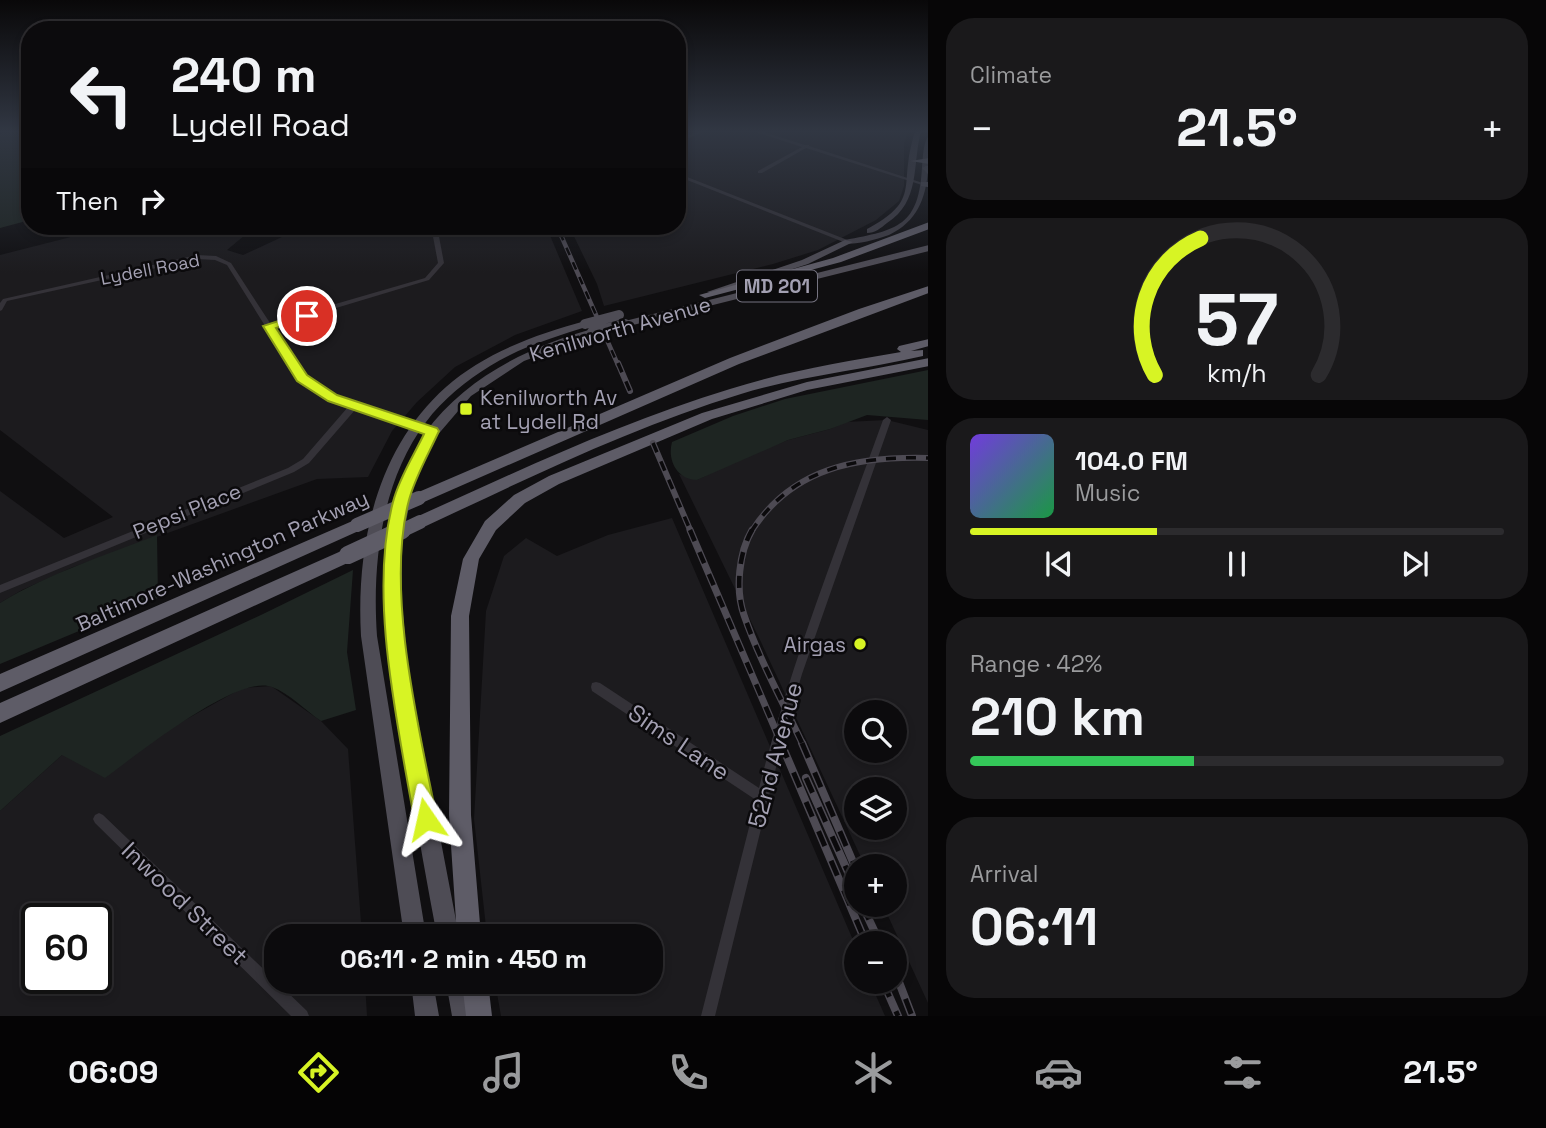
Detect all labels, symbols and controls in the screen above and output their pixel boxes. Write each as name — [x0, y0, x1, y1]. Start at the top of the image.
text: 240 m — [171, 44, 317, 106]
icon: left — [56, 49, 147, 140]
text: Climate — [970, 60, 1052, 90]
text: 21.5° — [1176, 95, 1298, 161]
text: Lydell Road — [171, 105, 350, 145]
text: − — [970, 105, 994, 153]
text: + — [1480, 105, 1504, 153]
icon: right — [133, 182, 171, 220]
text: Then — [56, 184, 119, 218]
street label: Lydell Road — [98, 248, 202, 290]
road number: MD 201 — [737, 270, 817, 302]
text: 57 — [1195, 273, 1279, 366]
pin — [277, 286, 337, 346]
street label: Kenilworth Avenue — [526, 290, 714, 368]
icon: arrive — [288, 297, 326, 335]
text: km/h — [1207, 356, 1267, 388]
place label: Kenilworth Av at Lydell Rd — [480, 384, 617, 435]
marker: Kenilworth Av at Lydell Rd — [458, 401, 474, 417]
text: 104.0 FM — [1075, 444, 1188, 478]
street label: Pepsi Place — [129, 477, 245, 545]
text: Music — [1075, 478, 1140, 508]
street label: Baltimore-Washington Parkway — [72, 484, 372, 638]
icon: previous — [1040, 545, 1078, 583]
icon: pause — [1218, 545, 1256, 583]
icon: next — [1396, 545, 1434, 583]
place label: Airgas — [784, 631, 846, 658]
marker: Airgas — [852, 636, 868, 652]
text: Range · 42% — [970, 649, 1102, 679]
street label: 52nd Avenue — [741, 679, 809, 831]
text: 210 km — [970, 684, 1145, 750]
street label: Sims Lane — [622, 697, 736, 787]
map controls — [844, 700, 907, 994]
button: search — [844, 700, 907, 763]
button: layers — [844, 777, 907, 840]
position arrow — [389, 782, 463, 856]
street label: Inwood Street — [115, 835, 255, 971]
button: + — [844, 854, 907, 917]
text: Arrival — [970, 859, 1038, 889]
text: 06:11 — [970, 894, 1098, 960]
speed limit sign: 60 — [21, 903, 112, 994]
button: − — [844, 931, 907, 994]
text: 06:11 · 2 min · 450 m — [340, 942, 587, 976]
icon: directions — [294, 1048, 343, 1097]
icon: music — [479, 1048, 528, 1097]
icon: phone — [664, 1048, 713, 1097]
icon: climate — [849, 1048, 898, 1097]
icon: car — [1034, 1048, 1083, 1097]
icon: filters — [1218, 1048, 1267, 1097]
text: 06:09 — [68, 1052, 158, 1092]
text: 21.5° — [1403, 1052, 1478, 1092]

